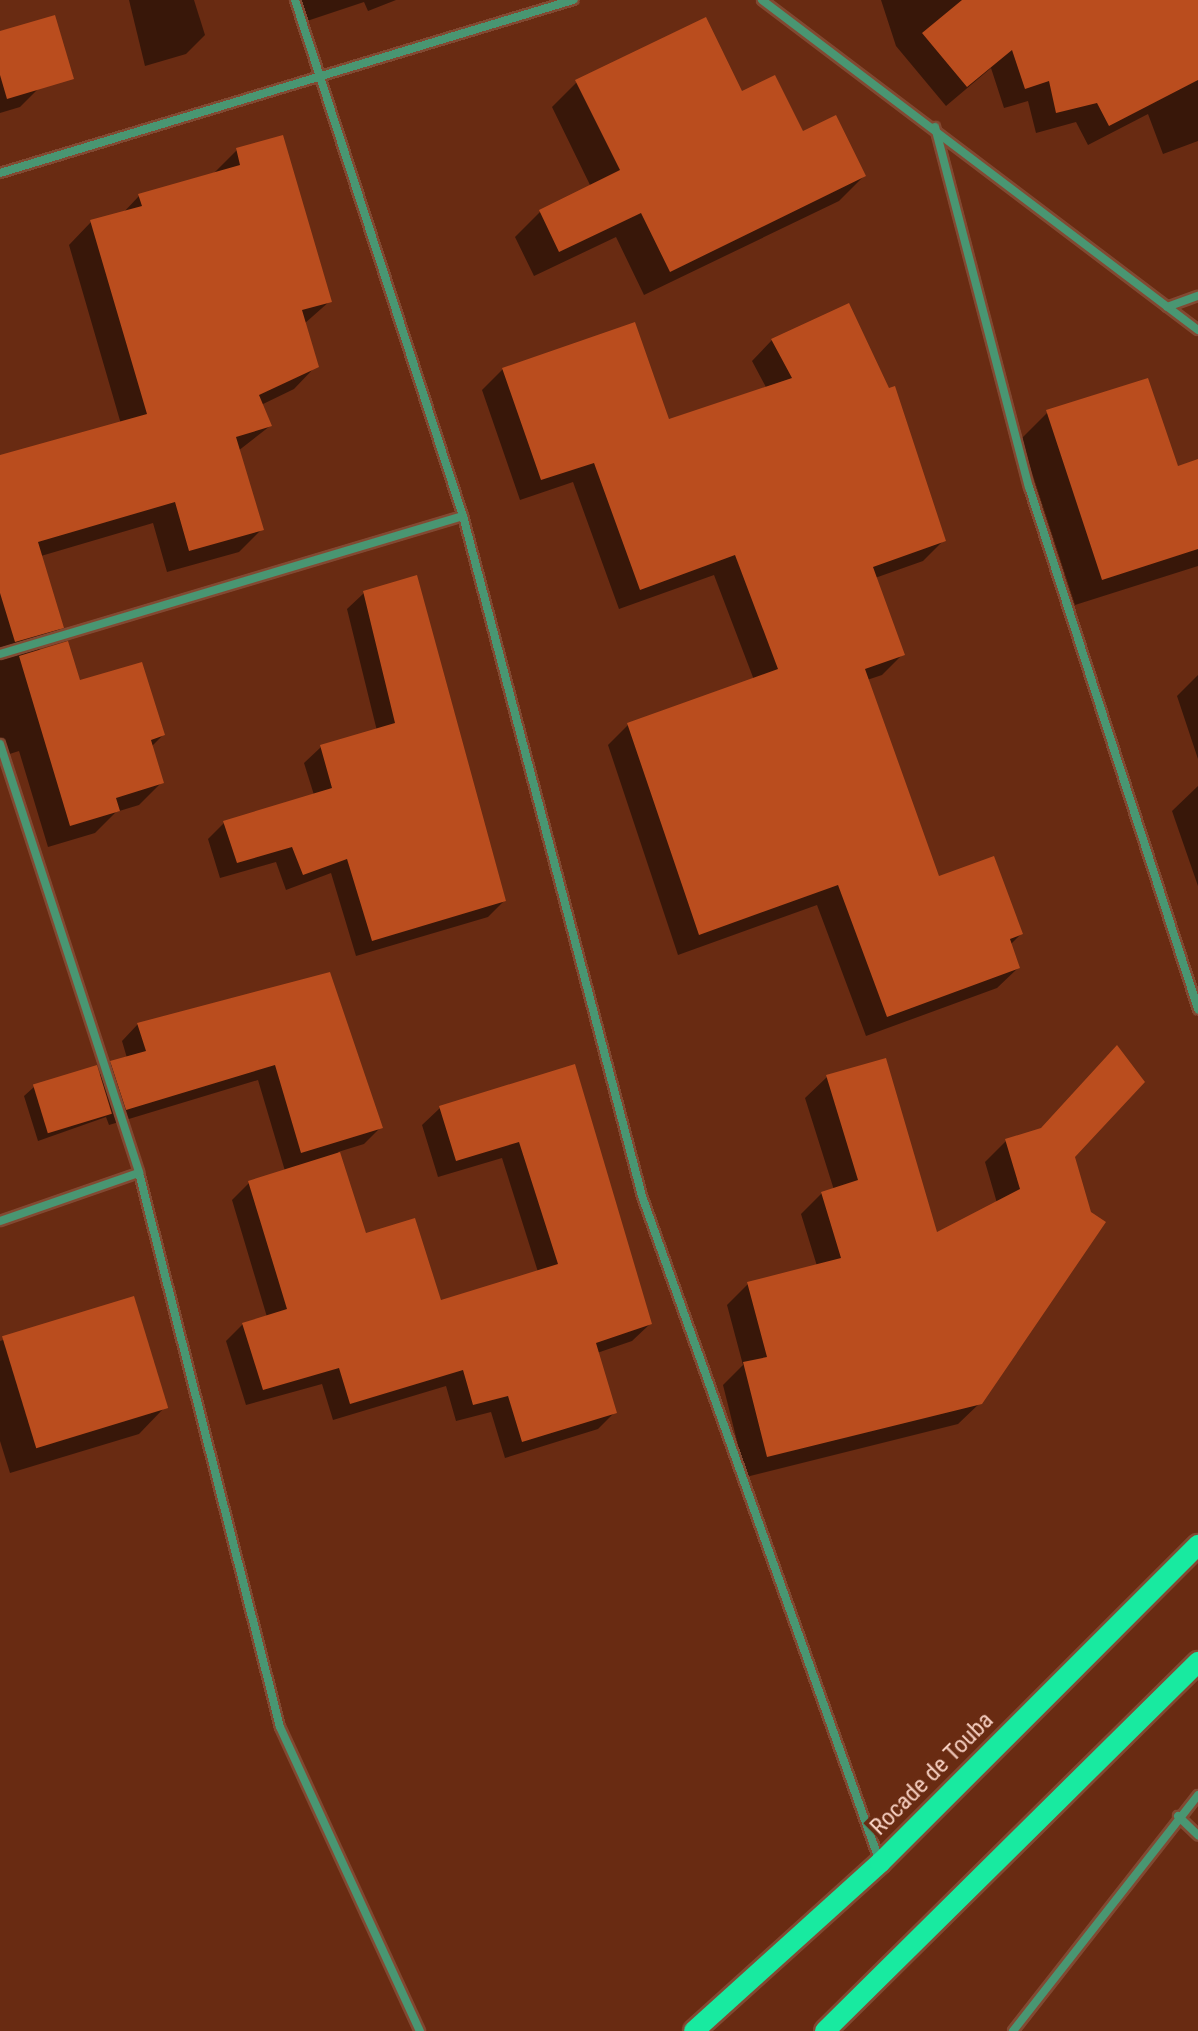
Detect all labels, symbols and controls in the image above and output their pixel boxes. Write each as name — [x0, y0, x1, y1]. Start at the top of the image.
street label: Rocade de Touba — [864, 1706, 1000, 1842]

